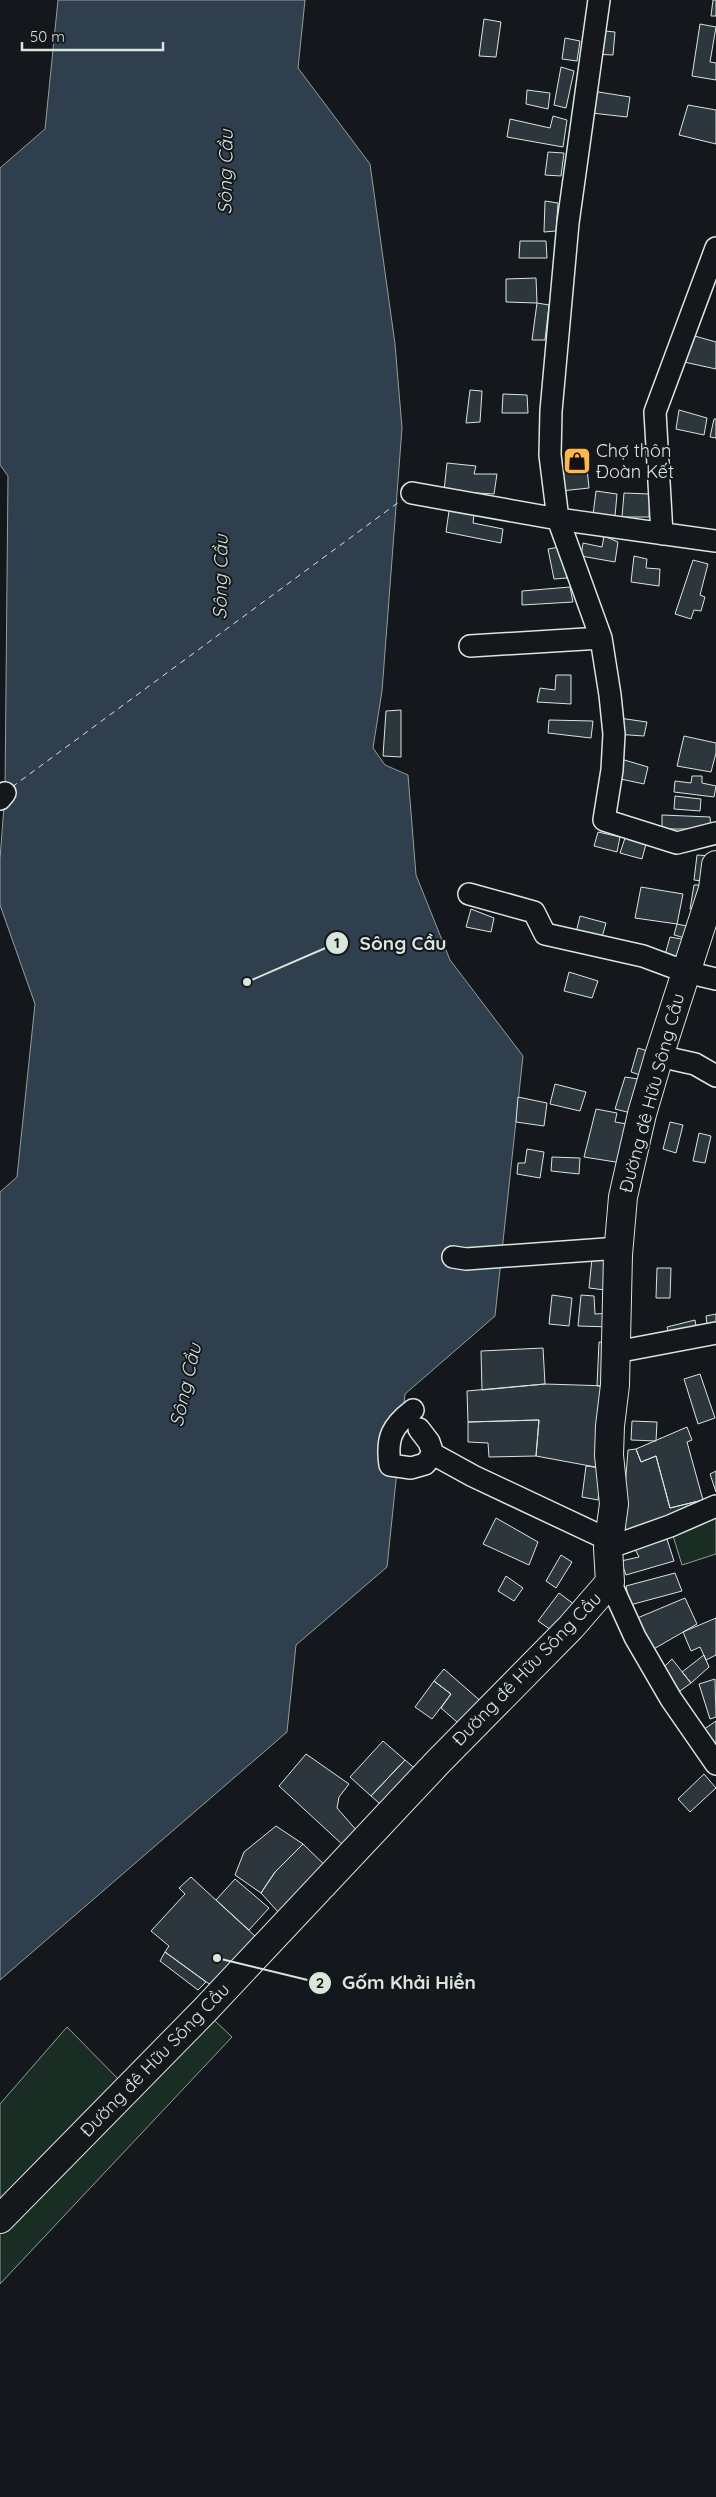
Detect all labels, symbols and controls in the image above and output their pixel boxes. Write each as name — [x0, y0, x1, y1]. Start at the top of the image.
scale bar — [22, 20, 164, 52]
text: 50 m — [30, 27, 65, 46]
water label: Sông Cầu — [212, 128, 238, 215]
place label: Chợ thôn Đoàn Kết — [596, 439, 674, 483]
shop icon: Chợ thôn Đoàn Kết — [562, 446, 592, 476]
water label: Sông Cầu — [207, 533, 233, 620]
callout: Sông Cầu — [324, 926, 456, 960]
text: Sông Cầu — [360, 931, 446, 955]
text: 1 — [334, 933, 340, 952]
street label: Đường đê Hữu Sông Cầu — [614, 991, 689, 1195]
water label: Sông Cầu — [164, 1340, 206, 1429]
street label: Đường đê Hữu Sông Cầu — [447, 1587, 606, 1750]
callout: Gốm Khải Hiền — [307, 1966, 486, 2000]
text: Gốm Khải Hiền — [342, 1970, 476, 1994]
text: 2 — [316, 1973, 324, 1992]
street label: Đường đê Hữu Sông Cầu — [75, 1978, 234, 2141]

